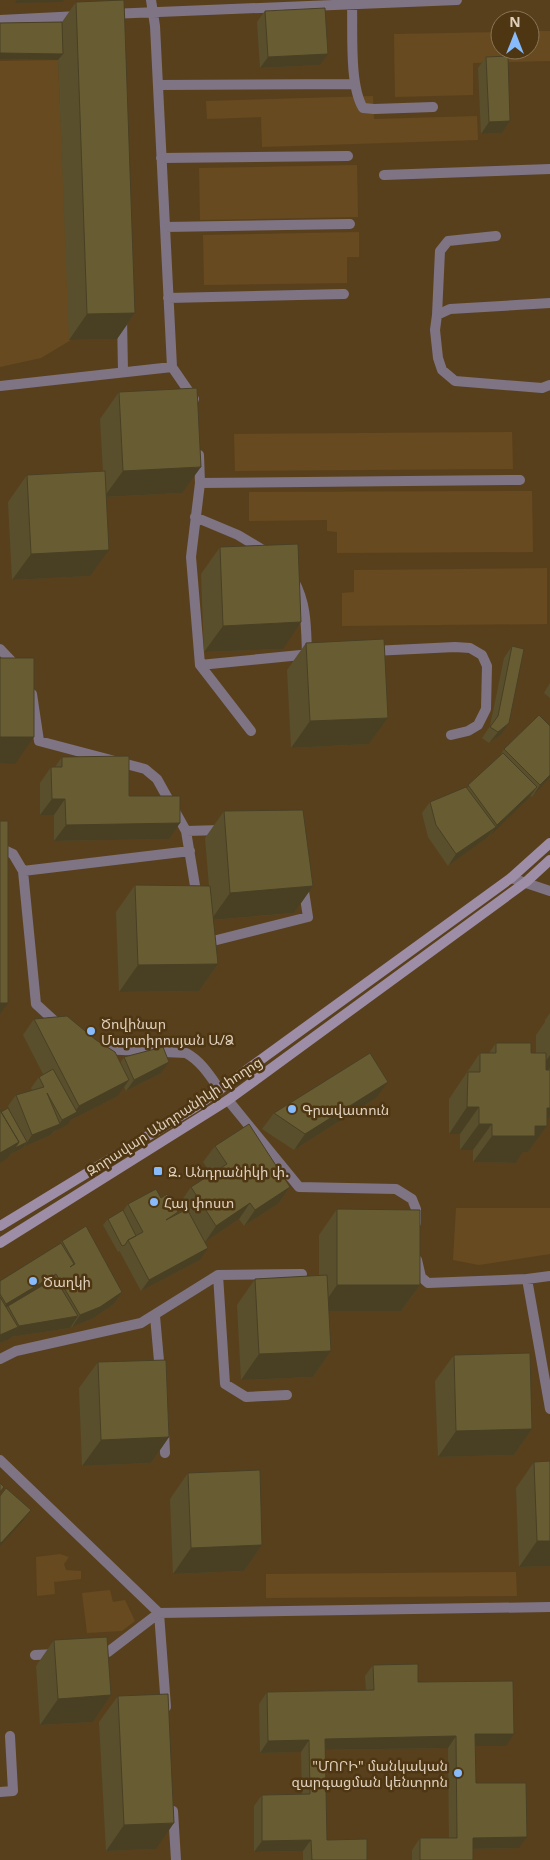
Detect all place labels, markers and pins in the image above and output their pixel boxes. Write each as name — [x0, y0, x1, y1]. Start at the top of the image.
place label: Ծովինար Մարտիրոսյան Ա/Ձ — [101, 1014, 234, 1049]
marker: Ծովինար Մարտիրոսյան Ա/Ձ — [85, 1025, 97, 1037]
place label: Գրավատուն — [302, 1100, 389, 1119]
marker: Գրավատուն — [286, 1103, 298, 1115]
place label: Զ. Անդրանիկի փ. — [168, 1162, 289, 1181]
marker: Զ. Անդրանիկի փ. — [152, 1165, 164, 1177]
place label: Հայ փոստ — [164, 1193, 234, 1212]
marker: Հայ փոստ — [148, 1196, 160, 1208]
place label: Ծաղկի — [43, 1272, 91, 1291]
marker: Ծաղկի — [27, 1275, 39, 1287]
place label: "ՄՈՐԻ" մանկական զարգացման կենտրոն — [292, 1756, 448, 1791]
marker: "ՄՈՐԻ" մանկական զարգացման կենտրոն — [452, 1767, 464, 1779]

